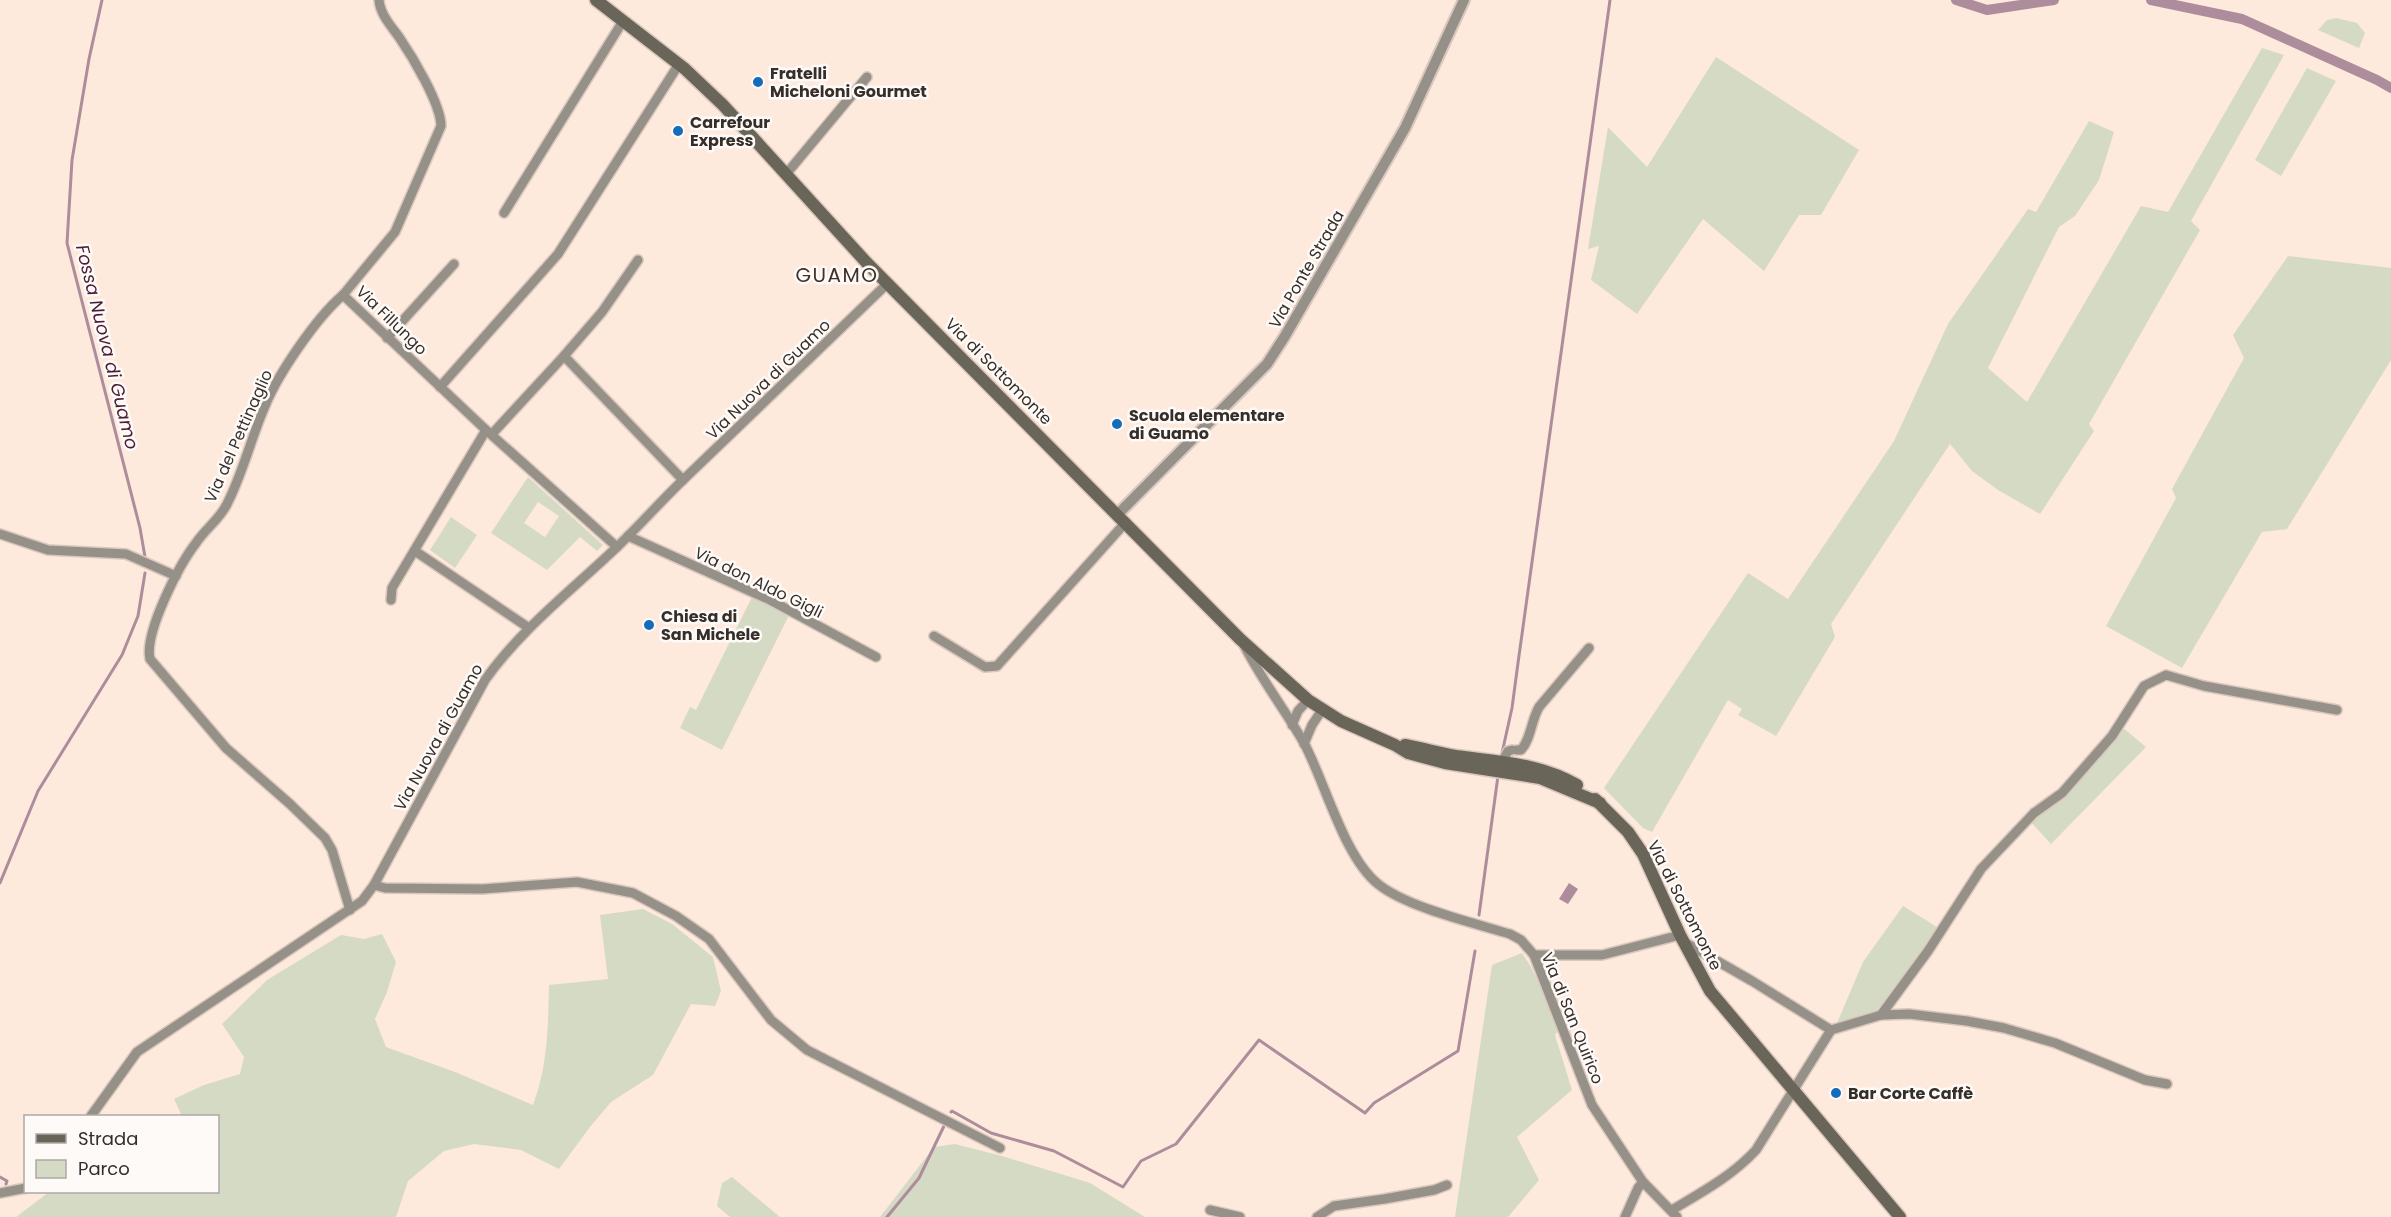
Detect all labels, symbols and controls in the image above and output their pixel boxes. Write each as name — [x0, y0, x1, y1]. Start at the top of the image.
place label: Fratelli Micheloni Gourmet — [770, 62, 927, 103]
marker: Fratelli Micheloni Gourmet — [751, 75, 765, 89]
place label: Carrefour Express — [690, 111, 770, 152]
marker: Carrefour Express — [671, 124, 685, 138]
street label: Via Ponte Strada — [1263, 206, 1350, 333]
water label: Fossa Nuova di Guamo — [70, 242, 145, 452]
district label: GUAMO — [796, 261, 878, 289]
street label: Via Fillungo — [351, 280, 432, 360]
street label: Via di Sottomonte — [940, 313, 1057, 430]
street label: Via Nuova di Guamo — [701, 314, 836, 445]
street label: Via del Pettinaglio — [199, 366, 278, 506]
place label: Scuola elementare di Guamo — [1129, 404, 1285, 445]
marker: Scuola elementare di Guamo — [1110, 417, 1124, 431]
street label: Via don Aldo Gigli — [691, 541, 827, 624]
place label: Chiesa di San Michele — [661, 605, 760, 646]
marker: Chiesa di San Michele — [642, 618, 656, 632]
street label: Via Nuova di Guamo — [388, 660, 488, 815]
street label: Via di Sottomonte — [1642, 836, 1727, 974]
street label: Via di San Quirico — [1536, 949, 1609, 1088]
place label: Bar Corte Caffè — [1848, 1082, 1973, 1105]
marker: Bar Corte Caffè — [1829, 1086, 1843, 1100]
legend — [24, 1115, 219, 1193]
text: Strada — [78, 1126, 138, 1151]
text: Parco — [78, 1156, 130, 1181]

